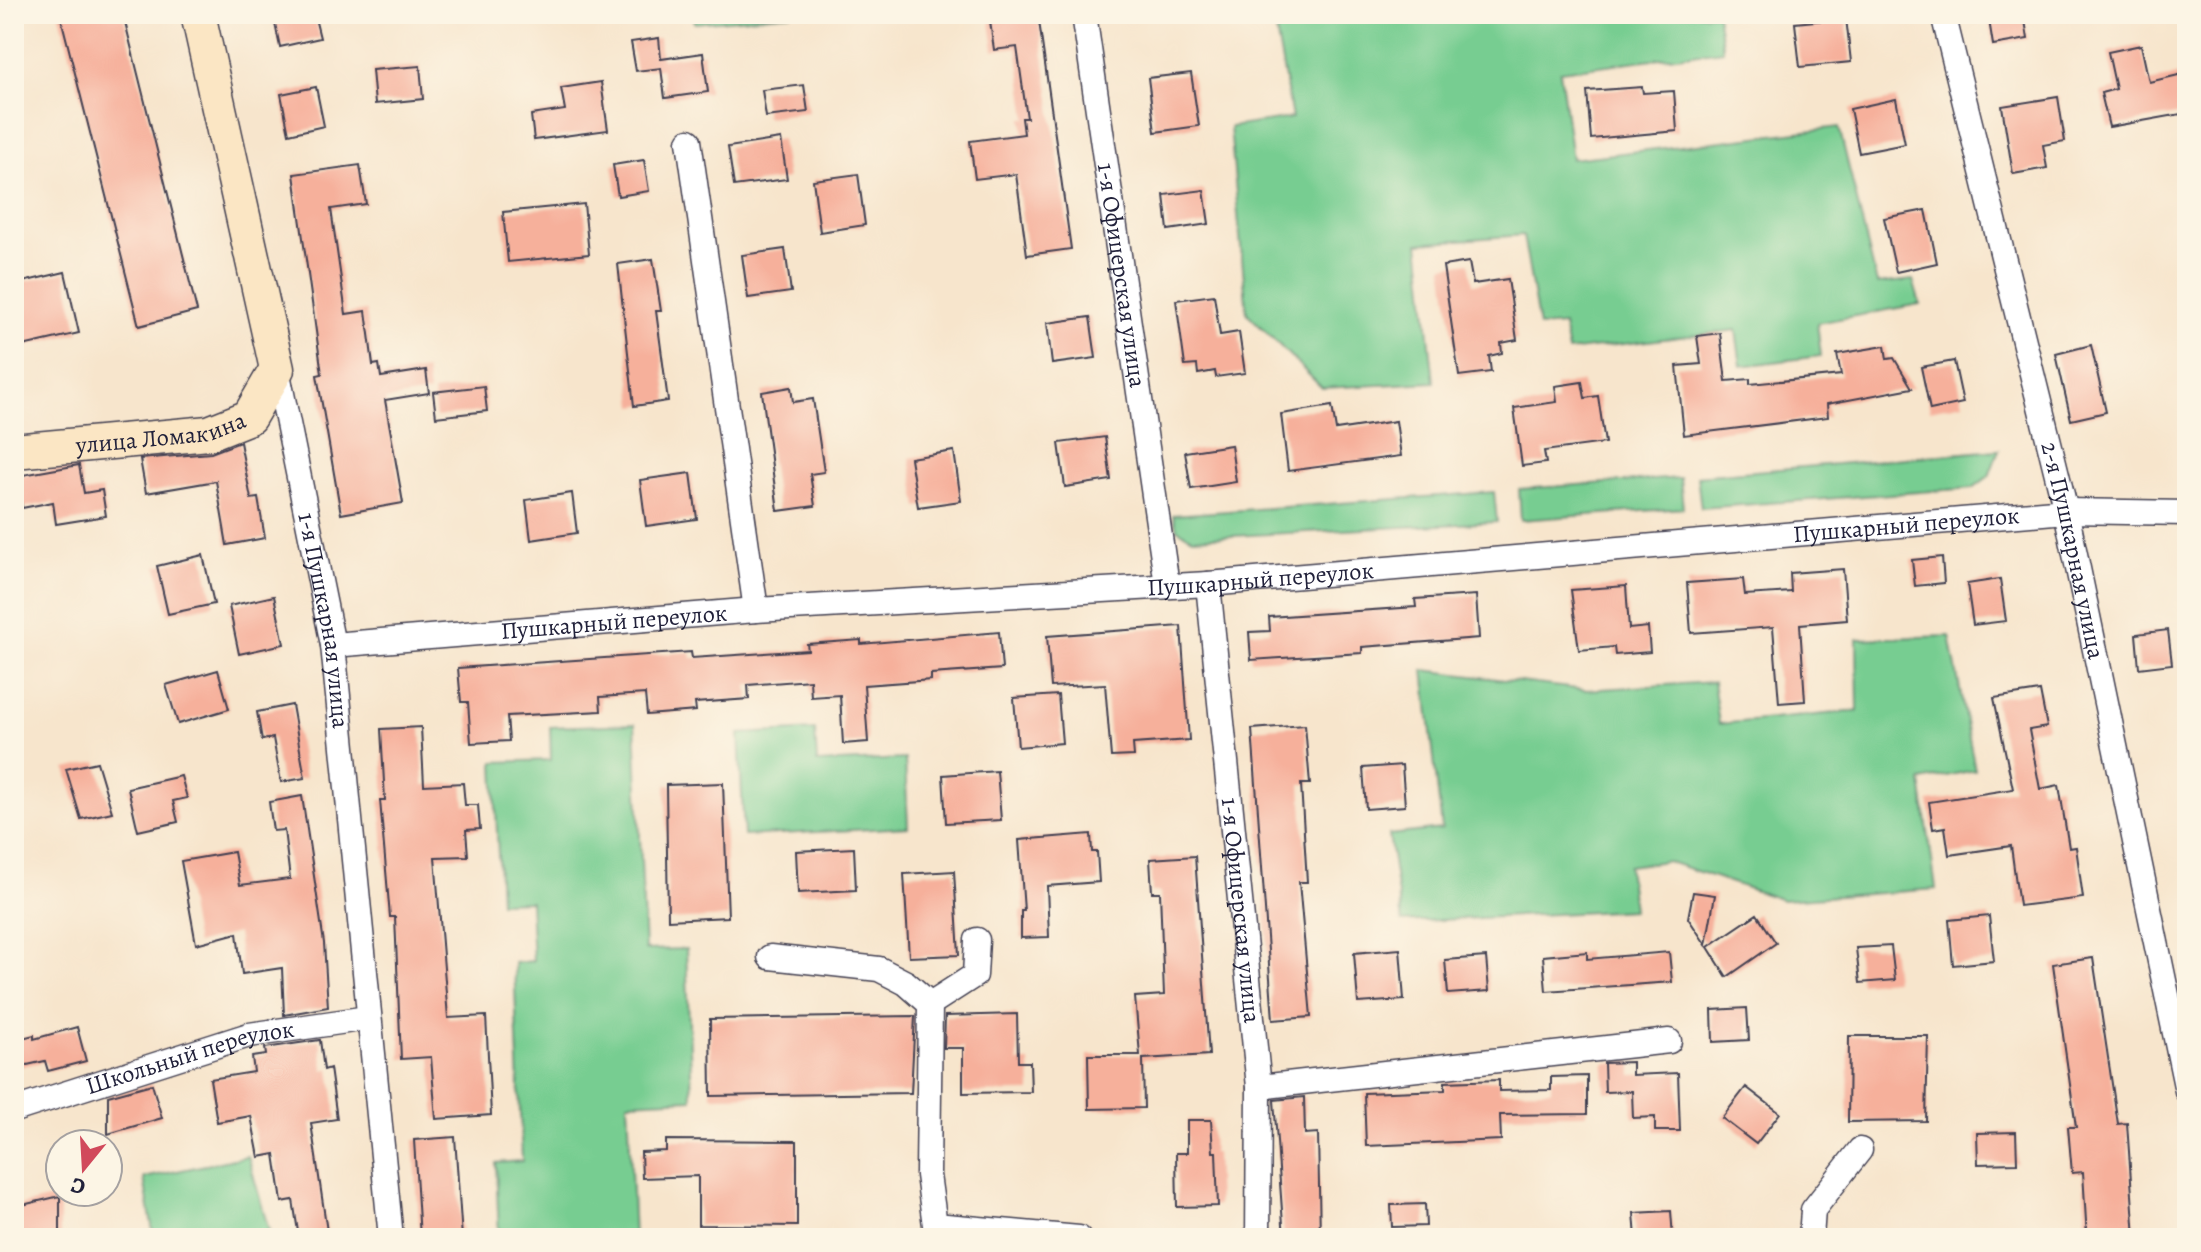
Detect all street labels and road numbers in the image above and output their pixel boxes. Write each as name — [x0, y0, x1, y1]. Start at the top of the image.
street label: 1-я Офицерская улица — [1090, 161, 1154, 390]
street label: улица Ломакина — [73, 404, 250, 461]
street label: 2-я Пушкарная улица — [2033, 438, 2112, 662]
street label: Пушкарный переулок — [1792, 499, 2021, 550]
street label: 1-я Пушкарная улица — [291, 510, 357, 730]
street label: Пушкарный переулок — [1147, 554, 1375, 603]
street label: Пушкарный переулок — [500, 596, 728, 647]
street label: 1-я Офицерская улица — [1214, 796, 1268, 1025]
street label: Школьный переулок — [81, 1013, 296, 1102]

